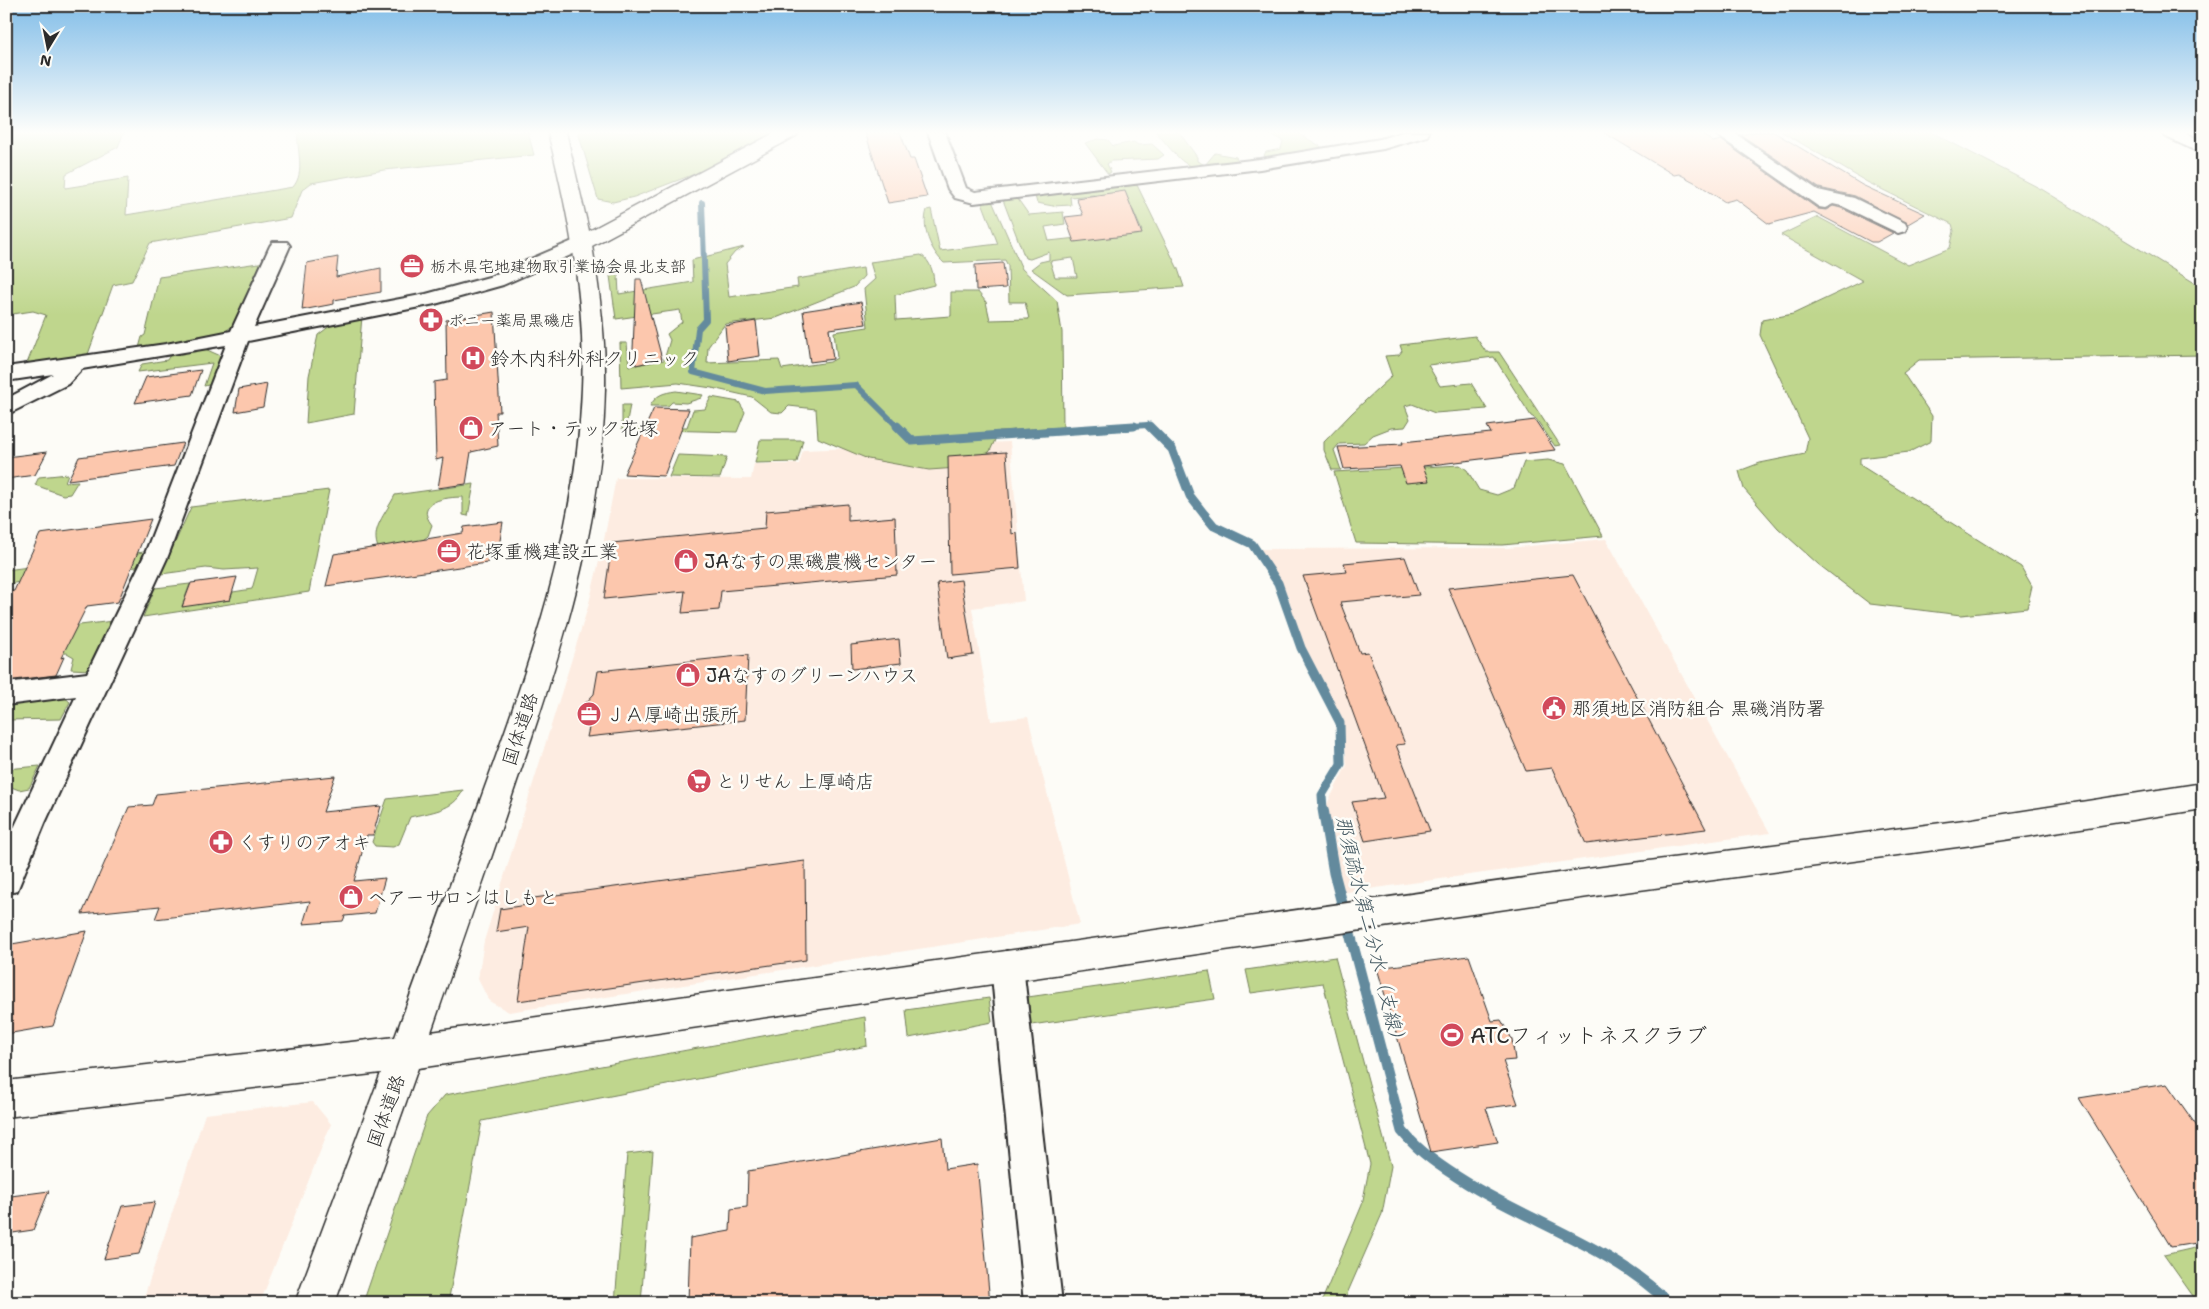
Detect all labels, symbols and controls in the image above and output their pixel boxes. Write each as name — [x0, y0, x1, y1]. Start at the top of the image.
north arrow — [22, 22, 72, 72]
text: N — [39, 51, 53, 71]
office icon: 栃木県宅地建物取引業協会県北支部 — [399, 253, 425, 279]
place label: 栃木県宅地建物取引業協会県北支部 — [430, 256, 686, 277]
pharmacy icon: ポニー薬局黒磯店 — [418, 307, 444, 333]
place label: ポニー薬局黒磯店 — [448, 310, 576, 331]
hospital icon: 鈴木内科外科クリニック — [460, 345, 486, 371]
place label: 鈴木内科外科クリニック — [490, 346, 699, 371]
shop icon: アート・テック花塚 — [458, 415, 484, 441]
place label: アート・テック花塚 — [488, 416, 658, 441]
office icon: 花塚重機建設工業 — [436, 538, 462, 564]
place label: 花塚重機建設工業 — [466, 539, 618, 564]
shop icon: JAなすの黒磯農機センター — [673, 548, 699, 574]
place label: JAなすの黒磯農機センター — [704, 549, 937, 574]
shop icon: JAなすのグリーンハウス — [675, 662, 701, 688]
place label: JAなすのグリーンハウス — [706, 663, 918, 688]
street label: 国体道路 — [496, 689, 544, 769]
public building icon: 那須地区消防組合 黒磯消防署 — [1541, 695, 1567, 721]
place label: 那須地区消防組合 黒磯消防署 — [1572, 696, 1825, 721]
office icon: ＪＡ厚崎出張所 — [576, 701, 602, 727]
place label: ＪＡ厚崎出張所 — [606, 702, 739, 727]
supermarket icon: とりせん 上厚崎店 — [686, 768, 712, 794]
place label: とりせん 上厚崎店 — [716, 769, 874, 794]
water label: 那須疏水第二分水（支線） — [1329, 812, 1413, 1052]
pharmacy icon: くすりのアオキ — [208, 829, 234, 855]
place label: くすりのアオキ — [238, 830, 371, 855]
shop icon: ヘアーサロンはしもと — [338, 884, 364, 910]
place label: ヘアーサロンはしもと — [368, 885, 558, 910]
place label: ATCフィットネスクラブ — [1470, 1021, 1707, 1050]
sports icon: ATCフィットネスクラブ — [1439, 1022, 1465, 1048]
street label: 国体道路 — [361, 1071, 411, 1151]

